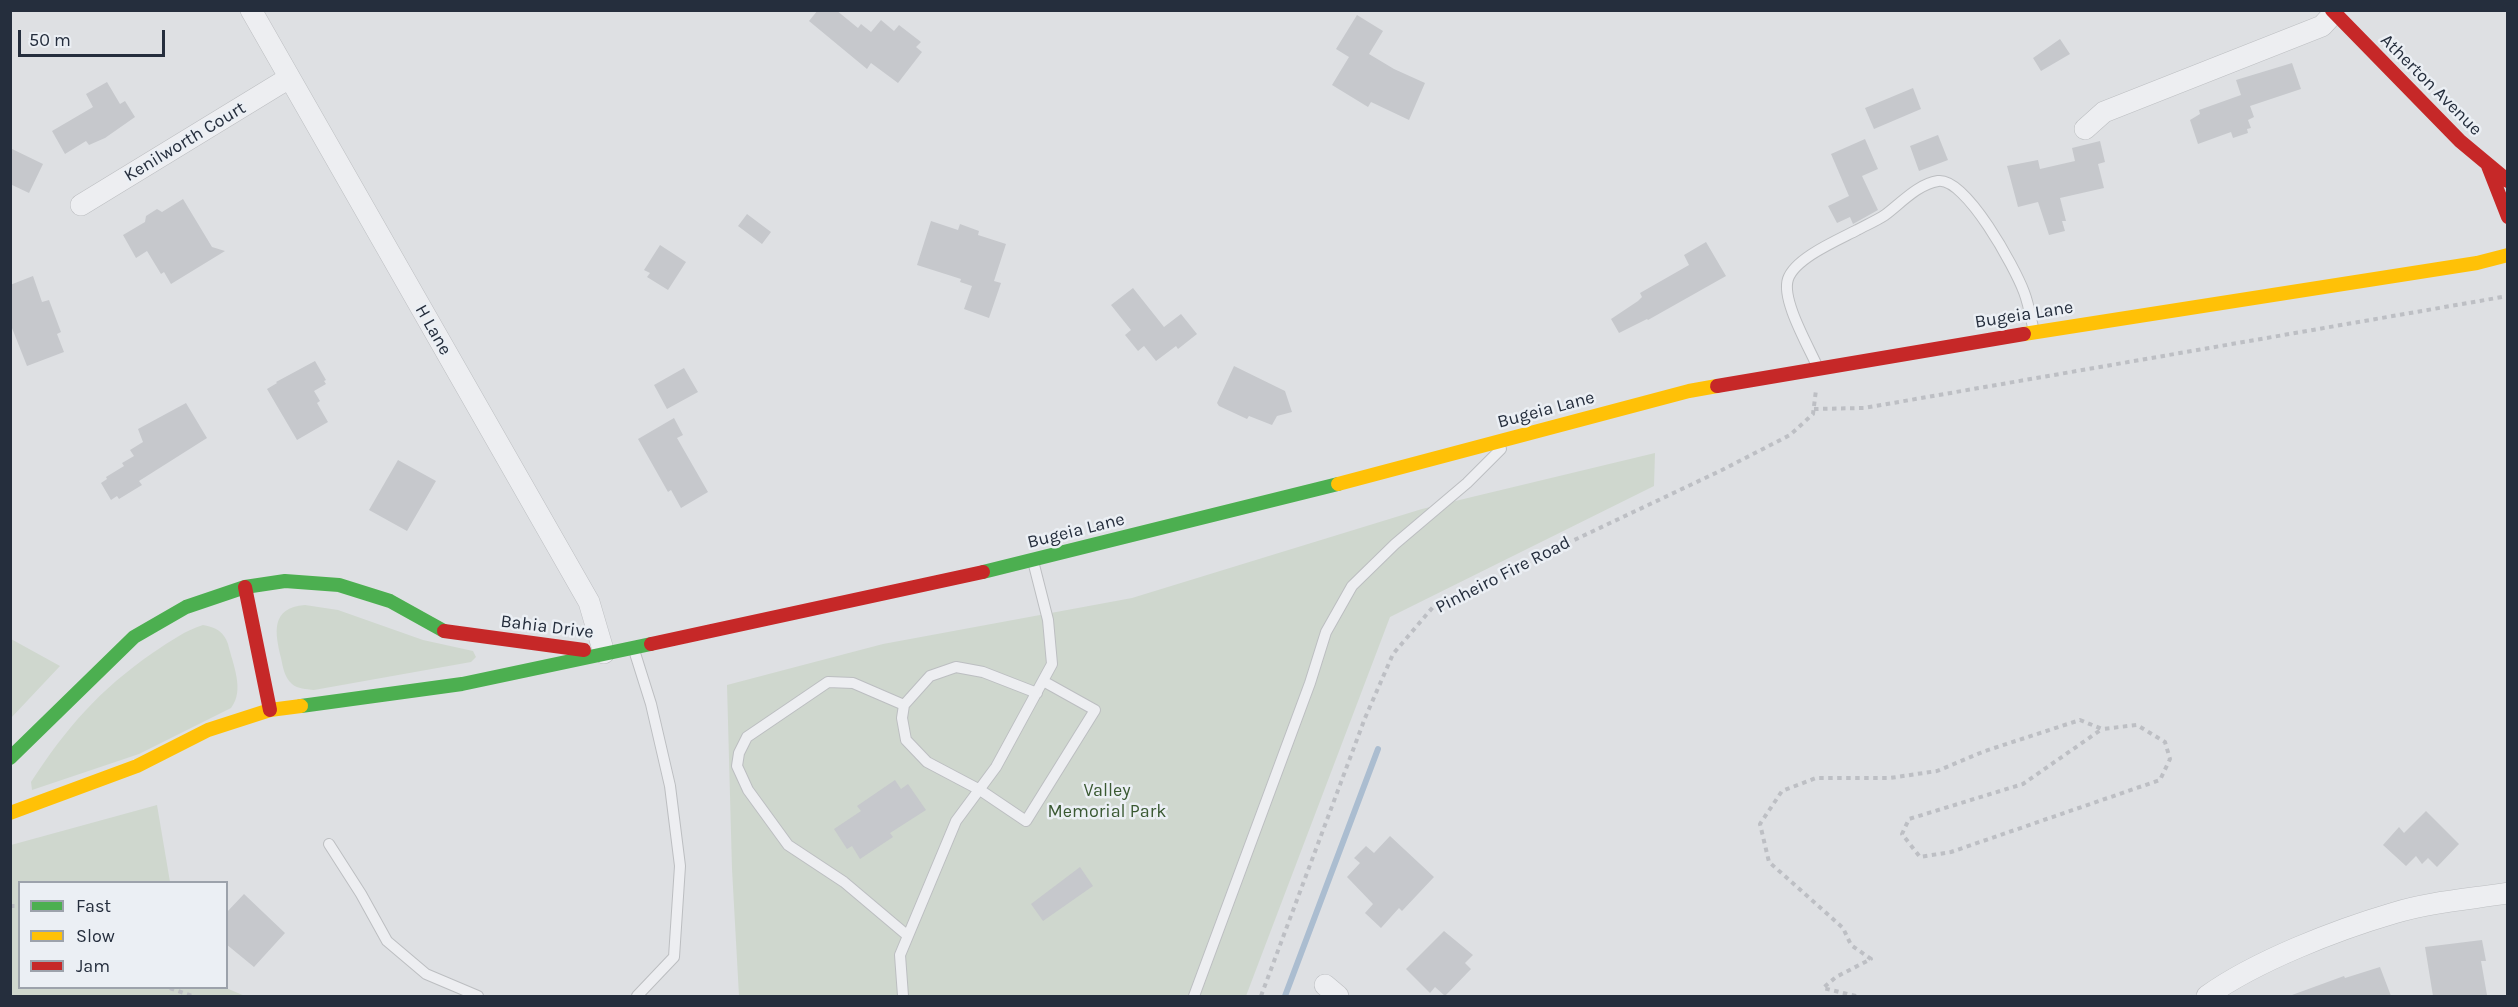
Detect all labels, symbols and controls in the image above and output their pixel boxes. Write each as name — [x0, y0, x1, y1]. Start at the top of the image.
scale bar — [21, 18, 168, 56]
text: 50 m — [29, 29, 71, 51]
street label: Atherton Avenue — [2376, 30, 2486, 140]
street label: Kenilworth Court — [120, 97, 250, 187]
street label: Bugeia Lane — [1973, 297, 2075, 333]
street label: H Lane — [410, 301, 456, 359]
street label: Bugeia Lane — [1495, 387, 1597, 433]
street label: Bugeia Lane — [1025, 508, 1127, 554]
street label: Pinheiro Fire Road — [1432, 532, 1574, 618]
street label: Bahia Drive — [499, 611, 595, 643]
park label: Valley Memorial Park — [1048, 780, 1166, 822]
legend — [18, 881, 228, 989]
text: Fast — [76, 895, 111, 917]
text: Slow — [76, 925, 115, 947]
text: Jam — [76, 955, 110, 977]

